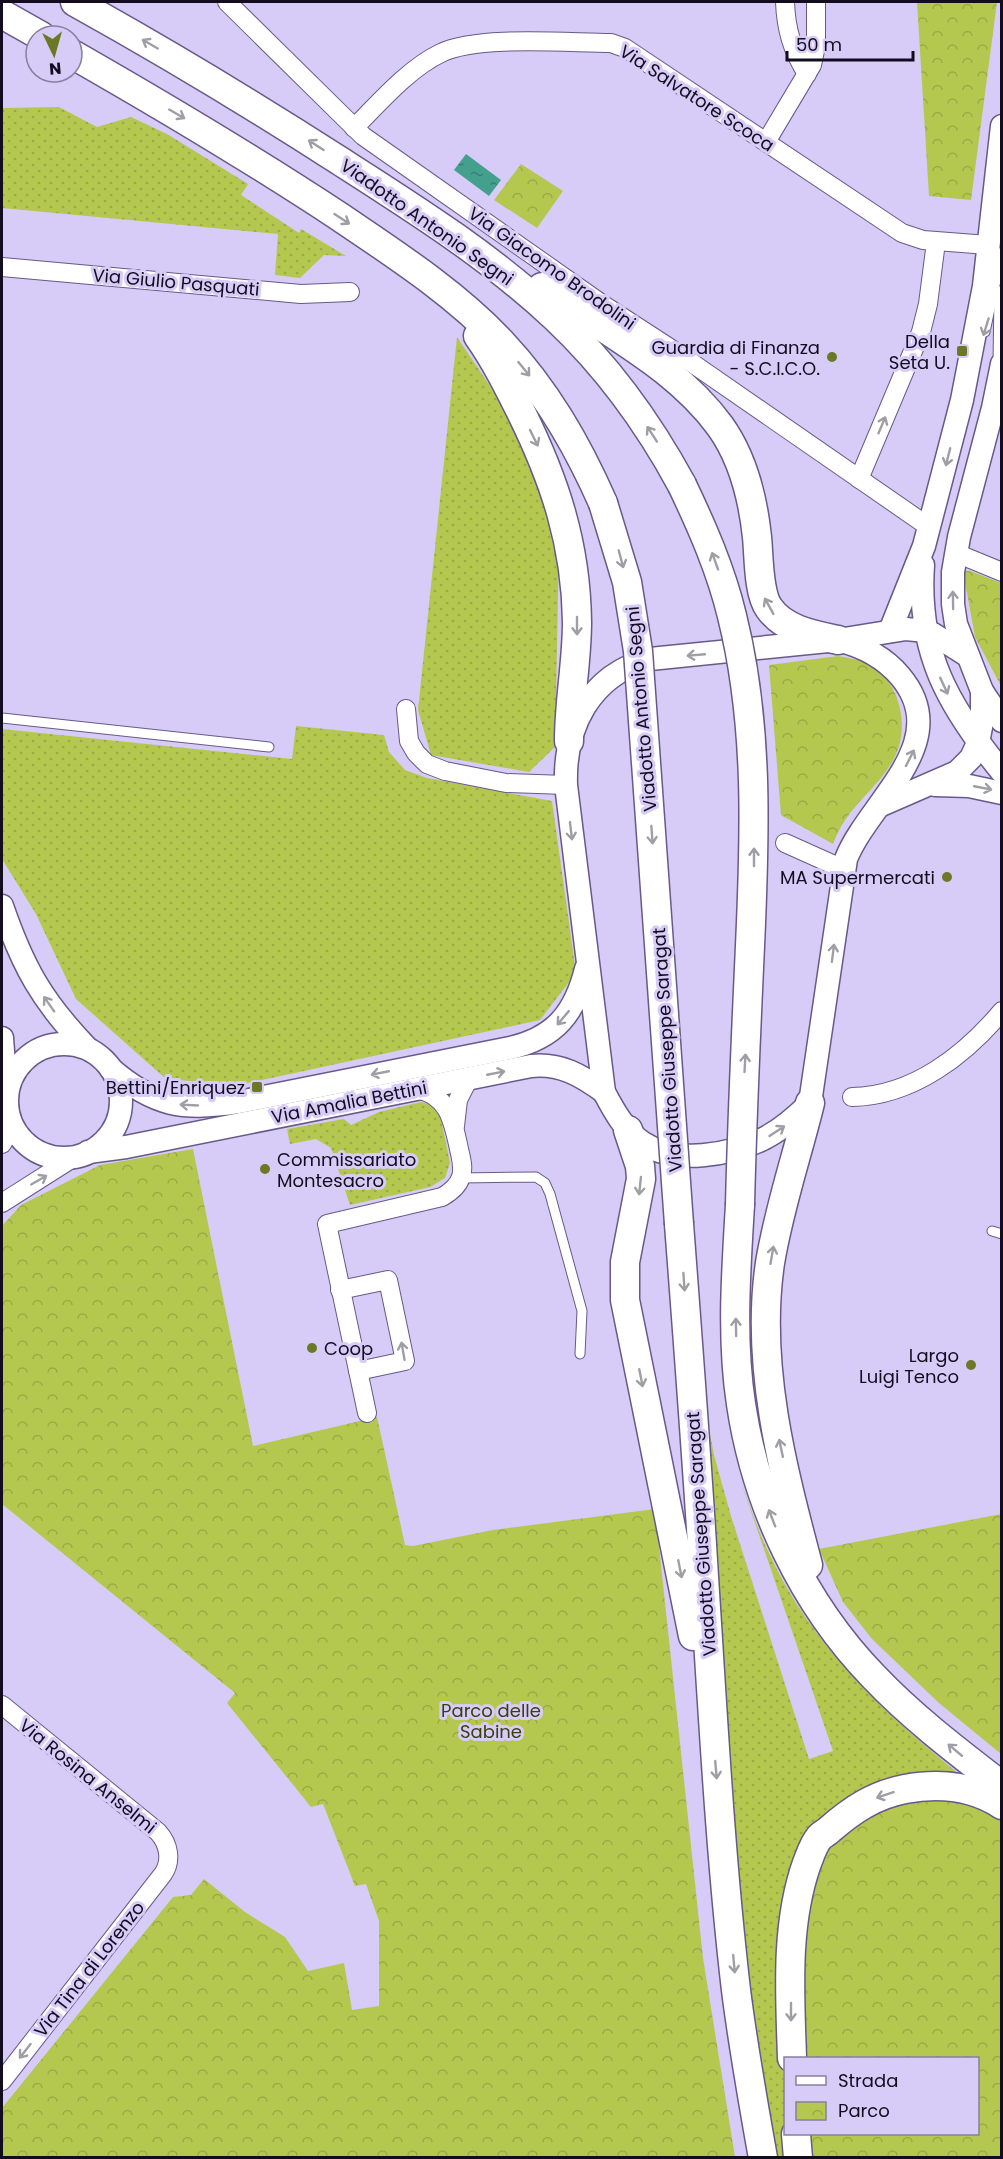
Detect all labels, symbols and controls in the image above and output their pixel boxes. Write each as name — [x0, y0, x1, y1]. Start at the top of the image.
north arrow — [24, 24, 84, 84]
scale bar — [787, 24, 913, 62]
text: 50 m — [796, 32, 842, 57]
one-way arrow — [142, 37, 159, 49]
street label: Via Salvatore Scoca — [615, 39, 779, 157]
text: N — [48, 56, 62, 80]
one-way arrow — [168, 108, 185, 120]
one-way arrow — [308, 139, 325, 151]
street label: Viadotto Antonio Segni — [336, 153, 518, 291]
street label: Via Giacomo Brodolini — [463, 201, 641, 335]
one-way arrow — [333, 213, 350, 225]
street label: Via Giulio Pasquati — [91, 262, 261, 302]
one-way arrow — [980, 317, 991, 336]
place label: Della Seta U. — [889, 329, 950, 375]
place label: Guardia di Finanza - S.C.I.C.O. — [652, 335, 820, 381]
marker: Della Seta U. — [955, 344, 969, 358]
marker: Guardia di Finanza - S.C.I.C.O. — [825, 350, 839, 364]
one-way arrow — [517, 361, 531, 376]
one-way arrow — [877, 416, 888, 435]
one-way arrow — [646, 427, 658, 443]
one-way arrow — [528, 428, 540, 446]
one-way arrow — [941, 447, 953, 466]
one-way arrow — [616, 549, 627, 568]
one-way arrow — [708, 552, 719, 571]
one-way arrow — [947, 591, 959, 611]
one-way arrow — [763, 598, 775, 615]
street label: Viadotto Antonio Segni — [620, 605, 662, 813]
one-way arrow — [571, 616, 583, 636]
one-way arrow — [687, 650, 707, 661]
one-way arrow — [938, 677, 950, 695]
one-way arrow — [904, 749, 916, 767]
one-way arrow — [973, 783, 992, 794]
one-way arrow — [566, 821, 577, 841]
one-way arrow — [647, 825, 658, 845]
one-way arrow — [748, 847, 760, 867]
place label: MA Supermercati — [780, 865, 935, 890]
marker: MA Supermercati — [940, 870, 954, 884]
street label: Viadotto Giuseppe Saragat — [646, 927, 688, 1173]
one-way arrow — [828, 944, 839, 964]
one-way arrow — [43, 997, 55, 1013]
one-way arrow — [557, 1010, 570, 1026]
one-way arrow — [740, 1053, 751, 1073]
one-way arrow — [485, 1067, 505, 1078]
one-way arrow — [371, 1068, 391, 1079]
place label: Bettini/Enriquez — [106, 1075, 245, 1100]
street label: Via Amalia Bettini — [269, 1075, 429, 1129]
marker: Bettini/Enriquez — [250, 1080, 264, 1094]
one-way arrow — [179, 1100, 199, 1111]
one-way arrow — [768, 1124, 785, 1136]
place label: Commissariato Montesacro — [277, 1147, 416, 1193]
marker: Commissariato Montesacro — [258, 1162, 272, 1176]
one-way arrow — [30, 1174, 48, 1185]
one-way arrow — [634, 1176, 645, 1196]
one-way arrow — [767, 1246, 778, 1265]
one-way arrow — [678, 1272, 689, 1292]
one-way arrow — [730, 1318, 742, 1338]
place label: Coop — [324, 1336, 373, 1361]
marker: Coop — [305, 1341, 319, 1355]
one-way arrow — [397, 1342, 408, 1361]
place label: Largo Luigi Tenco — [859, 1343, 959, 1389]
marker: Largo Luigi Tenco — [964, 1358, 978, 1372]
one-way arrow — [636, 1368, 647, 1387]
street label: Viadotto Giuseppe Saragat — [680, 1411, 722, 1657]
one-way arrow — [775, 1439, 786, 1459]
one-way arrow — [766, 1509, 777, 1527]
one-way arrow — [674, 1559, 686, 1578]
park label: Parco delle Sabine — [441, 1698, 541, 1744]
street label: Via Rosina Anselmi — [14, 1713, 162, 1839]
one-way arrow — [948, 1744, 964, 1757]
one-way arrow — [711, 1760, 722, 1780]
one-way arrow — [876, 1790, 895, 1801]
street label: Via Tina di Lorenzo — [28, 1896, 150, 2042]
one-way arrow — [729, 1954, 740, 1974]
one-way arrow — [785, 2001, 797, 2021]
one-way arrow — [19, 2043, 32, 2059]
legend — [784, 2057, 979, 2135]
text: Strada — [838, 2068, 898, 2093]
text: Parco — [838, 2098, 890, 2123]

